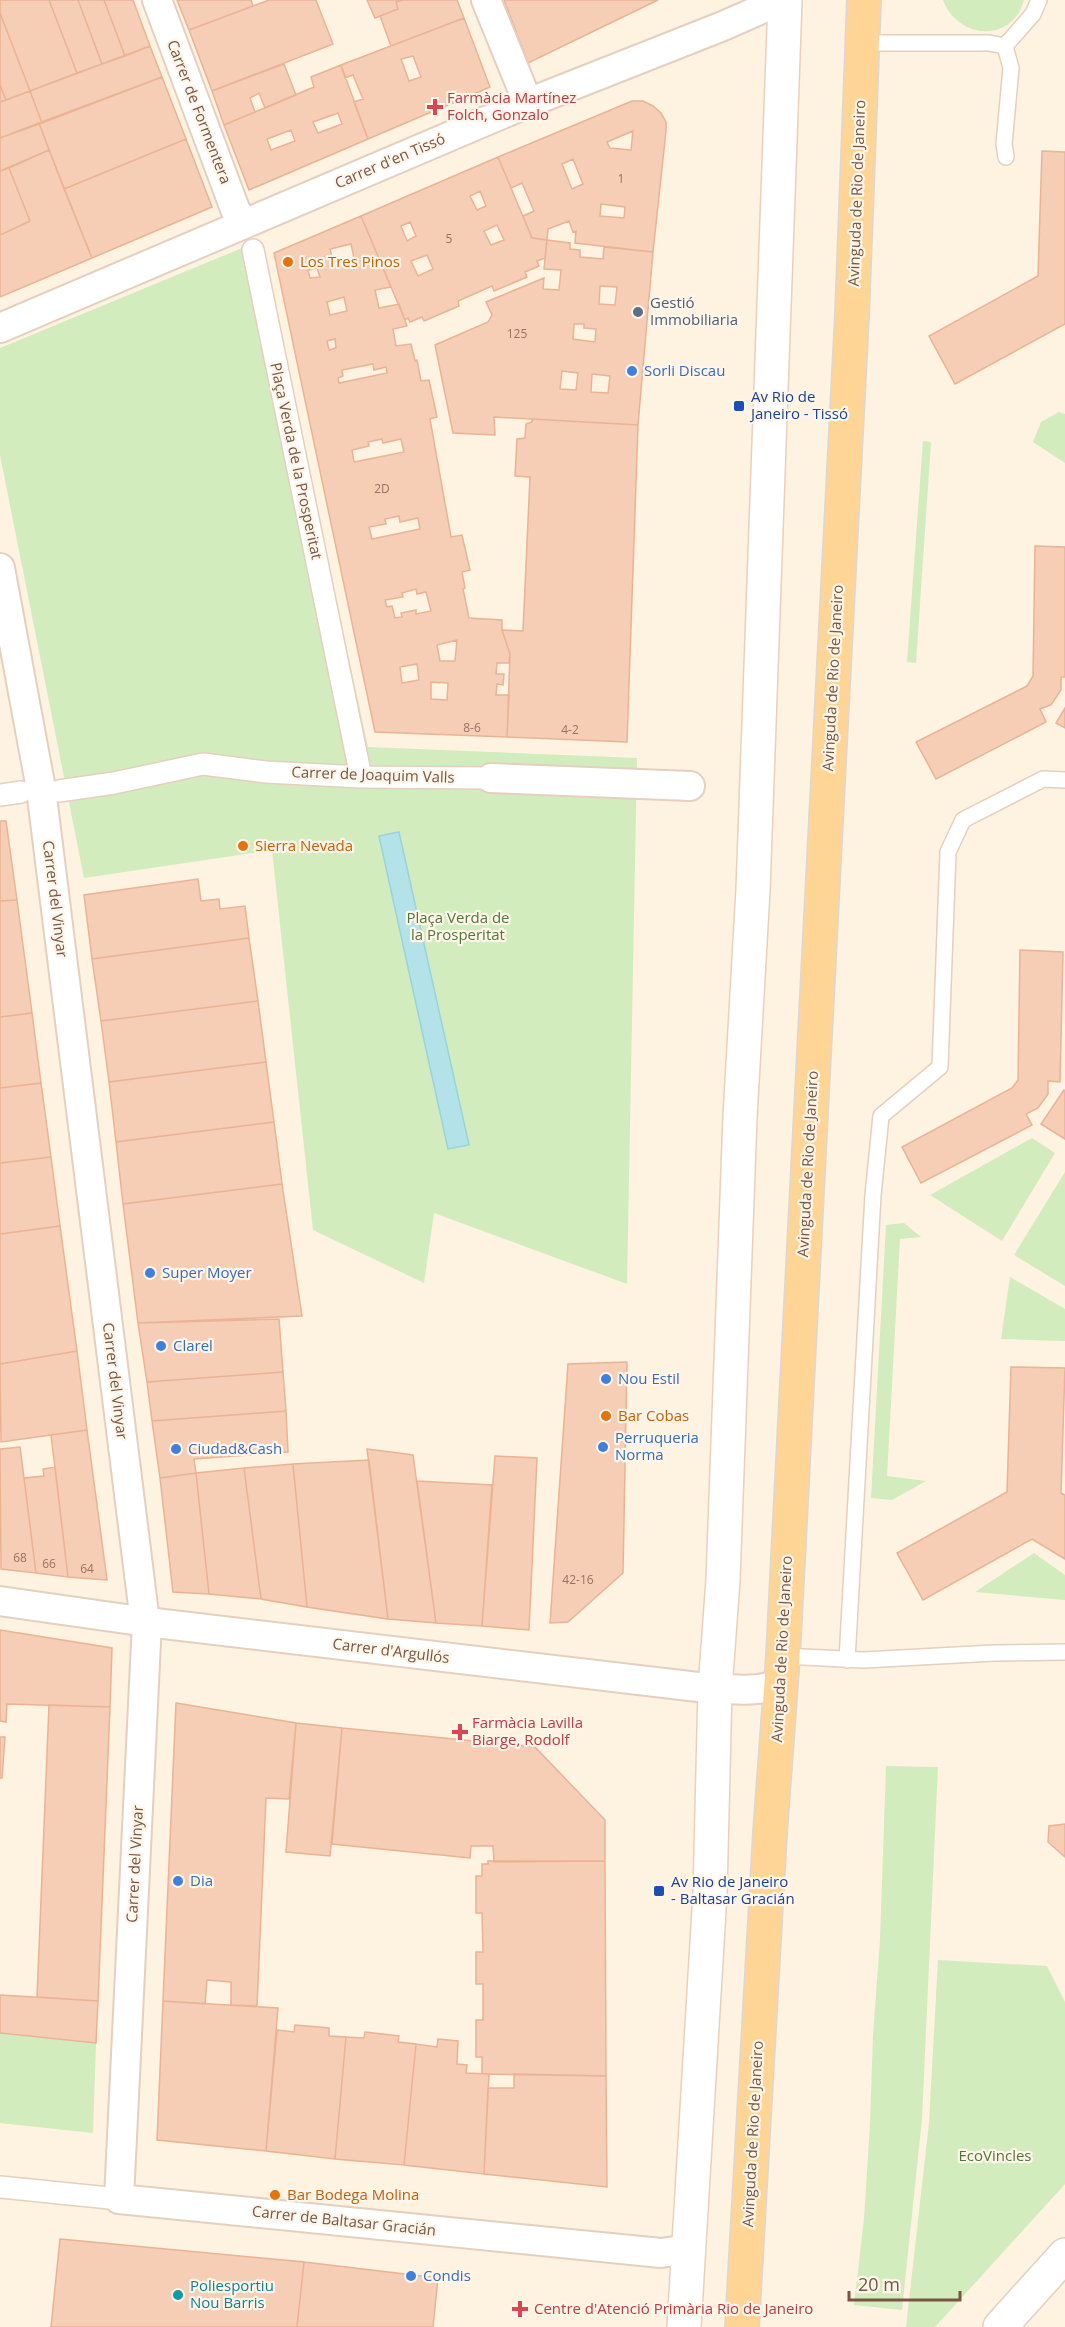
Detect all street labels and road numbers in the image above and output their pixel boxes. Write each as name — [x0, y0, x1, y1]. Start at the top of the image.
street label: Carrer de Formentera — [163, 37, 237, 186]
street label: Avinguda de Rio de Janeiro — [843, 99, 869, 287]
street label: Carrer d'en Tissó — [331, 128, 448, 192]
street label: Plaça Verda de la Prosperitat — [266, 360, 328, 561]
street label: Avinguda de Rio de Janeiro — [817, 584, 847, 772]
street label: Carrer de Joaquim Valls — [291, 761, 455, 787]
street label: Carrer del Vinyar — [39, 839, 73, 959]
street label: Avinguda de Rio de Janeiro — [792, 1070, 822, 1258]
street label: Carrer del Vinyar — [99, 1321, 133, 1441]
street label: Avinguda de Rio de Janeiro — [766, 1555, 796, 1743]
street label: Carrer d'Argullós — [332, 1633, 451, 1667]
street label: Carrer del Vinyar — [121, 1805, 147, 1923]
street label: Avinguda de Rio de Janeiro — [737, 2040, 767, 2228]
street label: Carrer de Baltasar Gracián — [251, 2200, 437, 2240]

